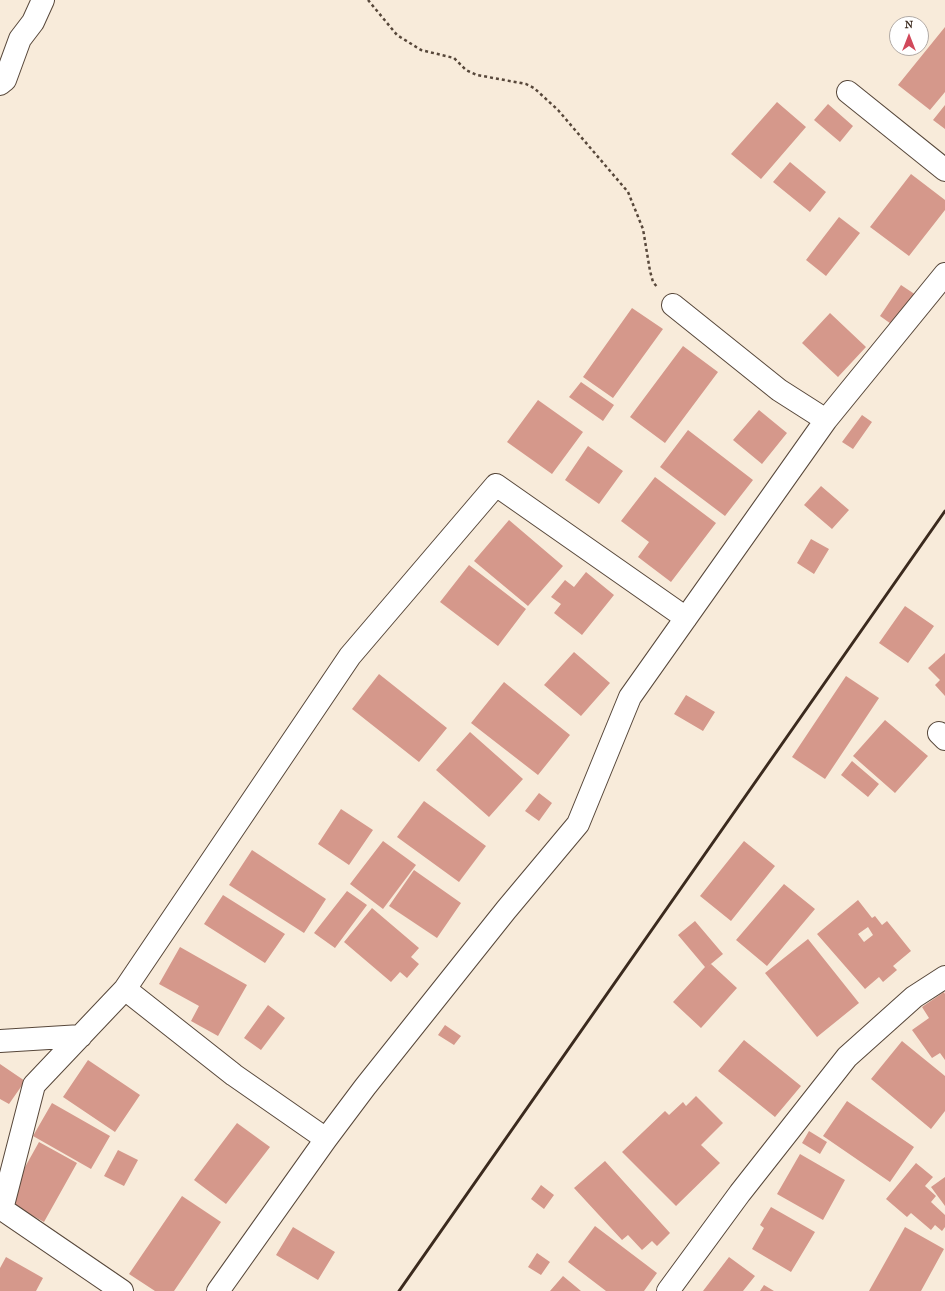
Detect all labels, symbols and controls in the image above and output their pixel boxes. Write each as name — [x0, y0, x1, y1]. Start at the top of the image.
north arrow — [889, 16, 929, 56]
text: N — [905, 18, 913, 31]

